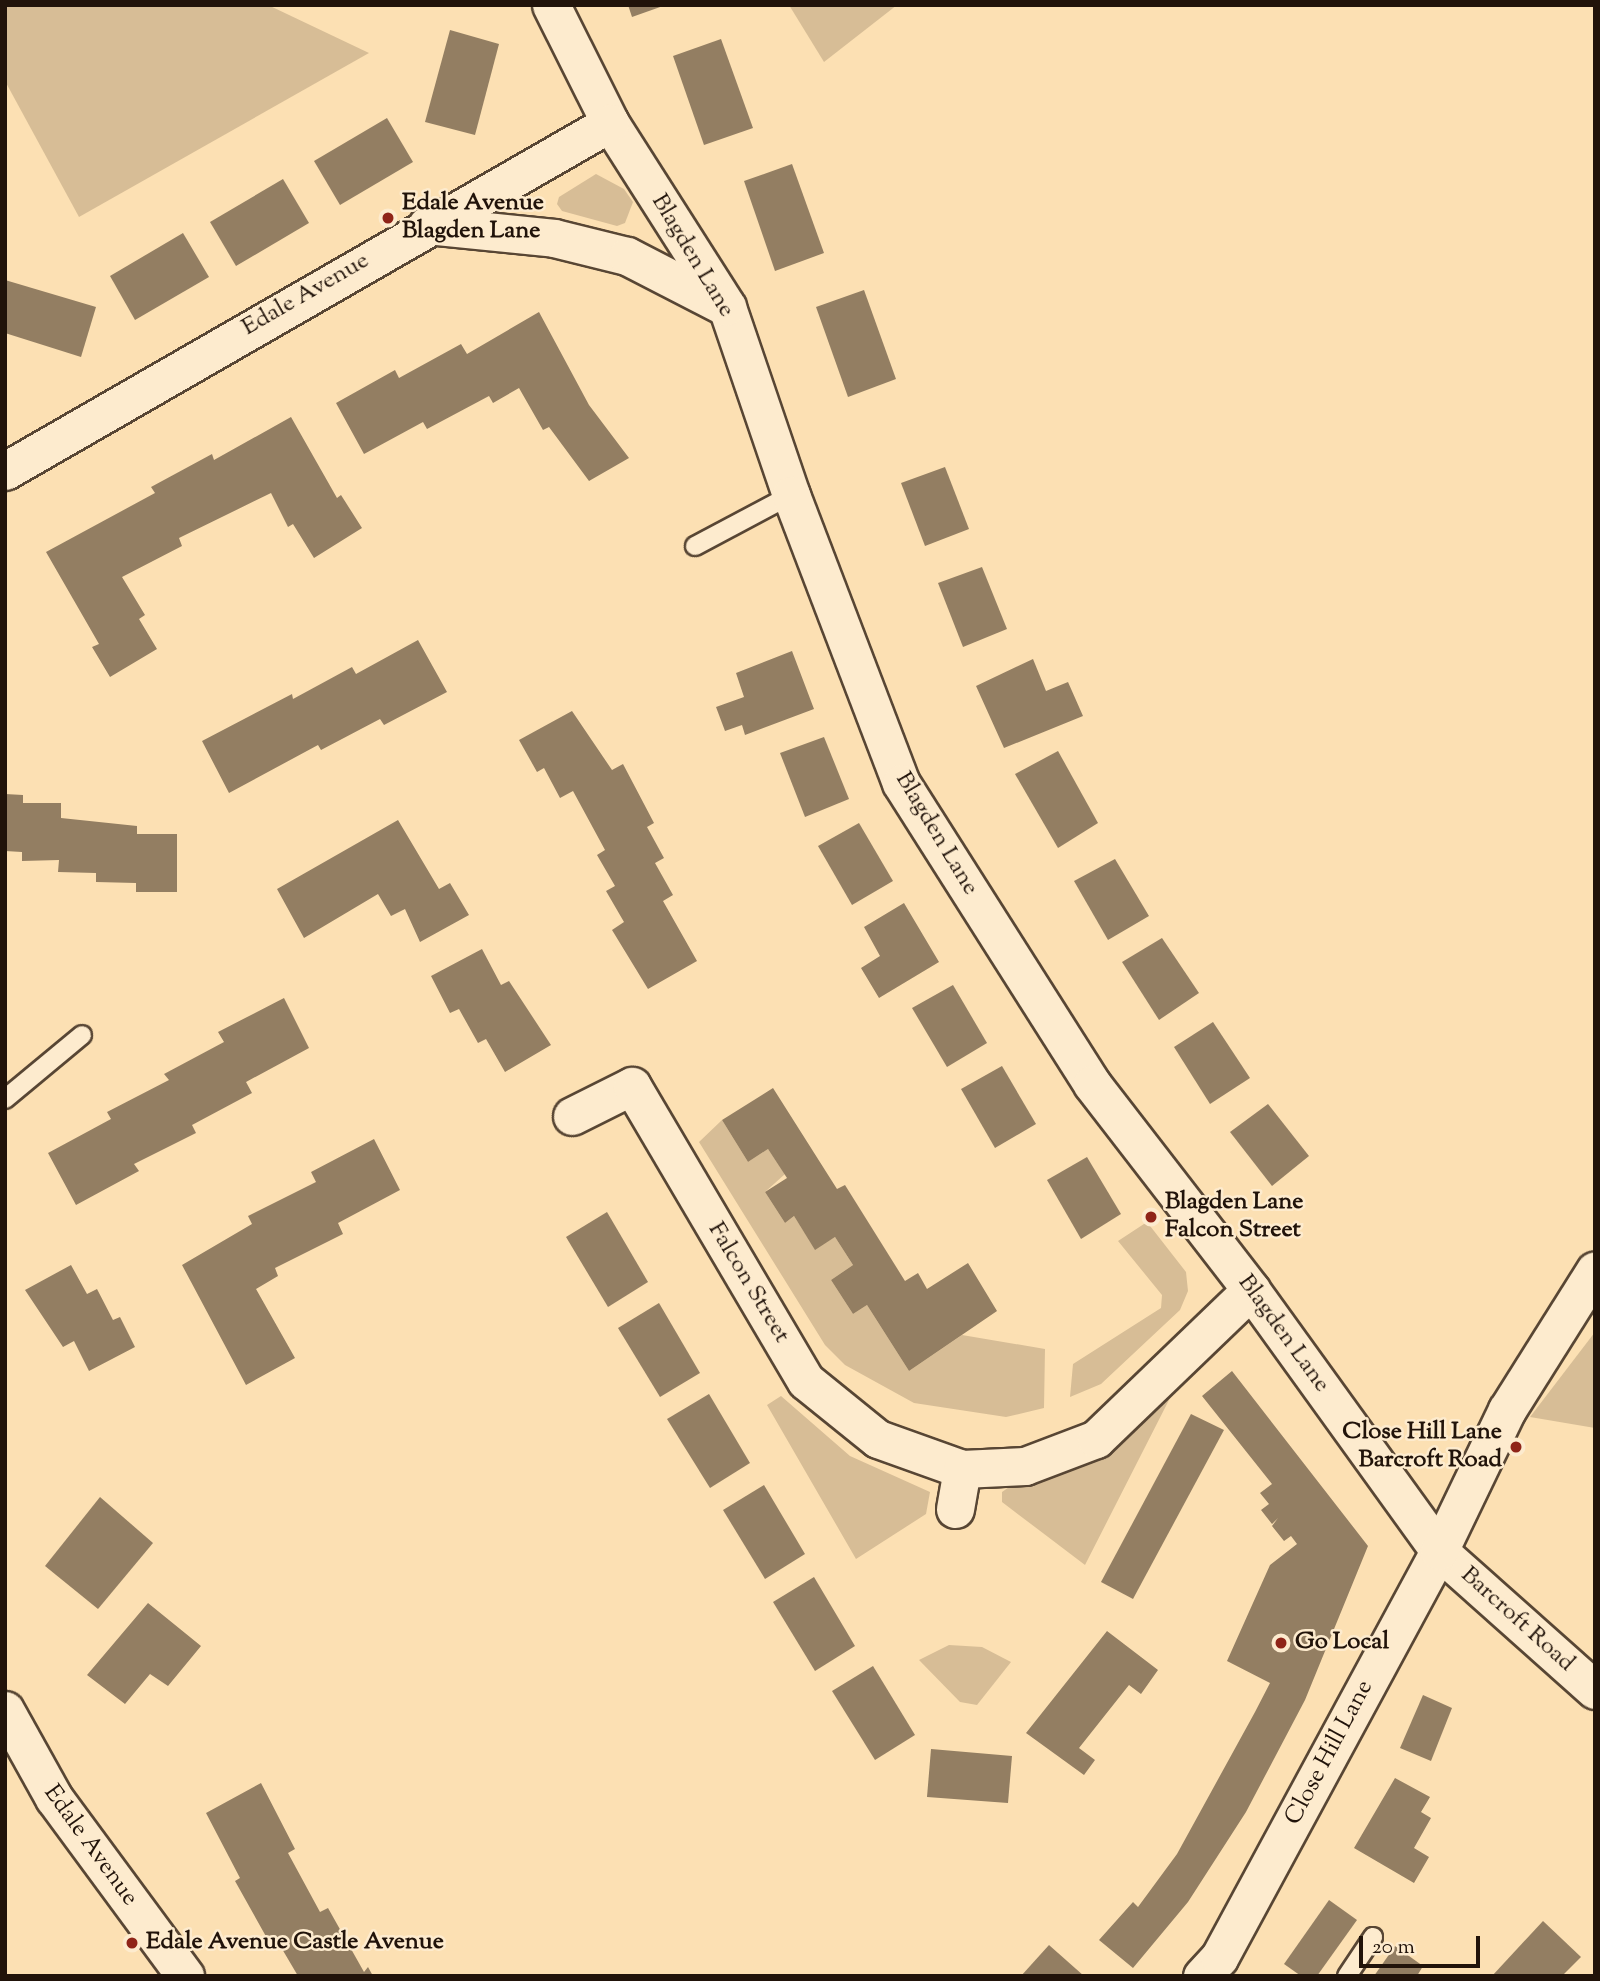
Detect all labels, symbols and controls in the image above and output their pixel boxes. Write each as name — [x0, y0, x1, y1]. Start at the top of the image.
street label: Blagden Lane — [644, 189, 740, 323]
place label: Edale Avenue Blagden Lane — [402, 190, 544, 246]
marker: Edale Avenue Blagden Lane — [380, 210, 396, 226]
street label: Edale Avenue — [237, 247, 375, 343]
street label: Blagden Lane — [888, 767, 984, 901]
place label: Blagden Lane Falcon Street — [1165, 1189, 1303, 1245]
marker: Blagden Lane Falcon Street — [1143, 1209, 1159, 1225]
street label: Falcon Street — [701, 1217, 795, 1349]
street label: Blagden Lane — [1231, 1270, 1335, 1398]
place label: Close Hill Lane Barcroft Road — [1342, 1419, 1502, 1475]
marker: Close Hill Lane Barcroft Road — [1508, 1439, 1524, 1455]
street label: Barcroft Road — [1454, 1561, 1580, 1679]
place label: Go Local — [1295, 1629, 1389, 1657]
marker: Go Local — [1273, 1635, 1289, 1651]
street label: Close Hill Lane — [1280, 1676, 1380, 1830]
street label: Edale Avenue — [37, 1780, 143, 1912]
scale bar — [1362, 1922, 1483, 1966]
place label: Edale Avenue Castle Avenue — [146, 1929, 444, 1957]
text: 20 m — [1372, 1933, 1415, 1963]
marker: Edale Avenue Castle Avenue — [124, 1935, 140, 1951]

